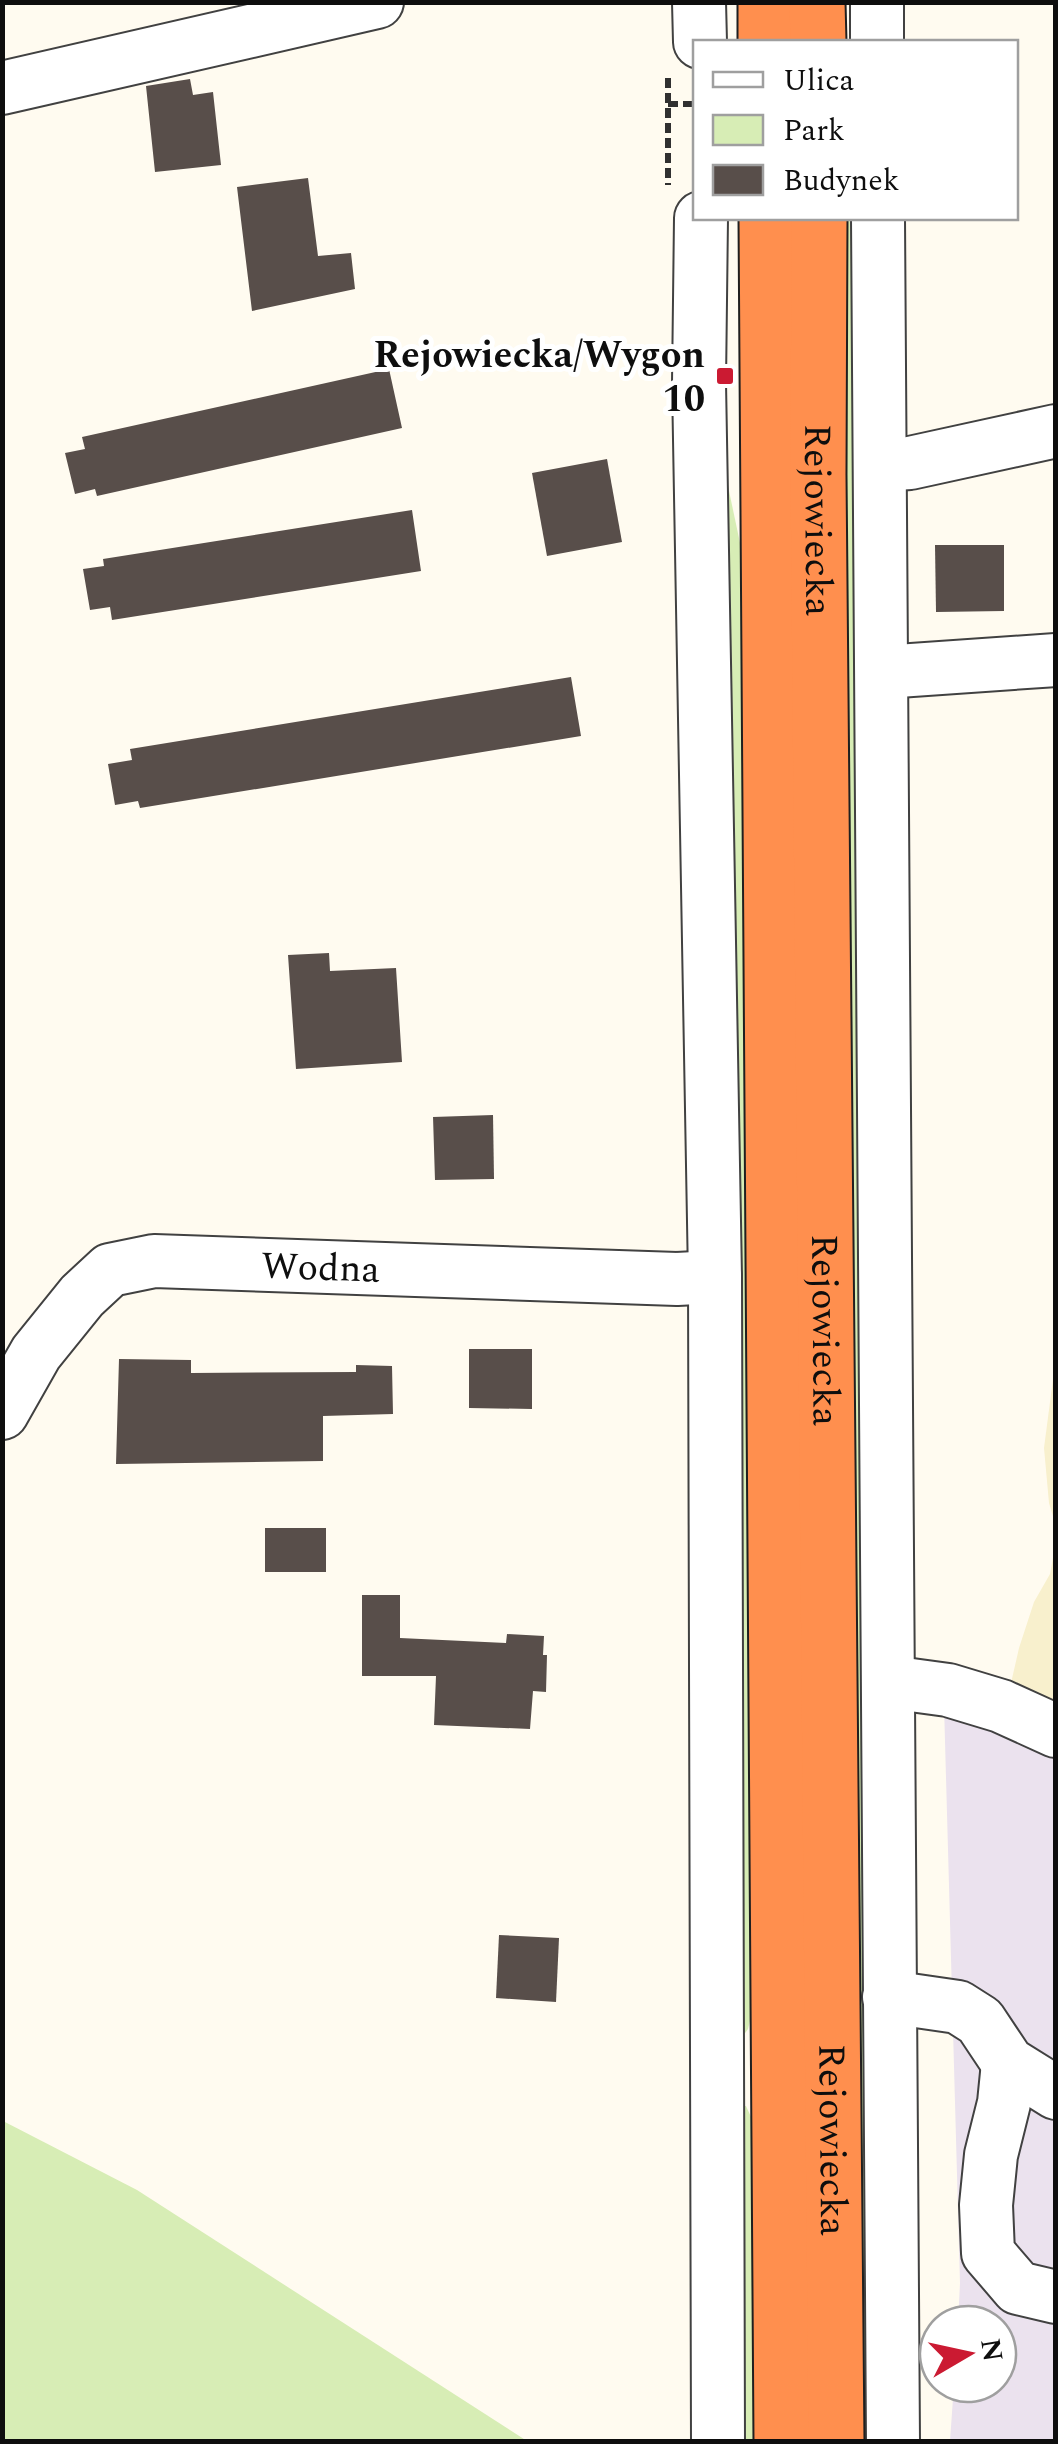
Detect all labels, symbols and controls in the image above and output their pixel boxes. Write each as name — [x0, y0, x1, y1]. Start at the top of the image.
legend — [693, 40, 1018, 220]
text: Ulica — [783, 58, 855, 104]
text: Park — [783, 108, 845, 154]
text: Budynek — [783, 158, 899, 204]
place label: Rejowiecka/Wygon 10 — [374, 327, 705, 429]
marker: Rejowiecka/Wygon 10 — [714, 365, 736, 387]
street label: Rejowiecka — [787, 424, 846, 617]
street label: Rejowiecka — [794, 1234, 854, 1427]
street label: Wodna — [260, 1238, 381, 1300]
street label: Rejowiecka — [801, 2043, 861, 2237]
north arrow — [918, 2304, 1018, 2404]
text: N — [968, 2336, 1014, 2365]

